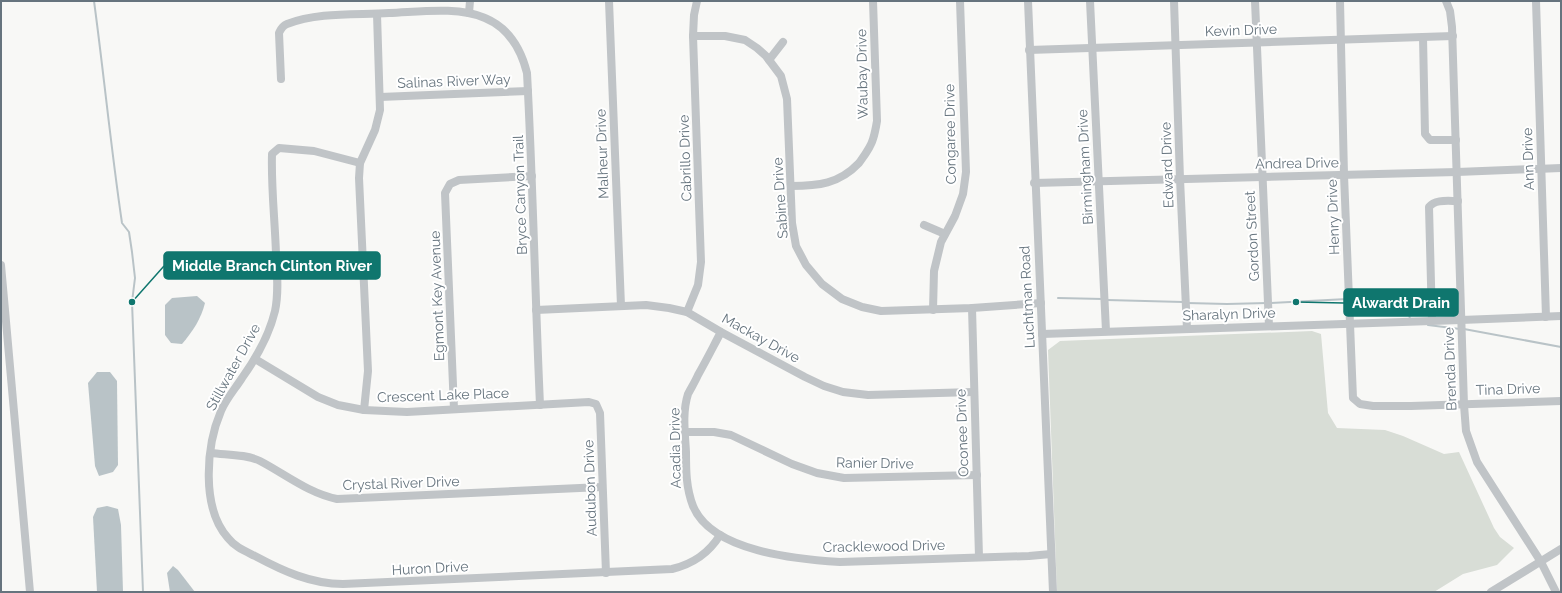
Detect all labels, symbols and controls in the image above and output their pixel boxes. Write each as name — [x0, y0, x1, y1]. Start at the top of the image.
street label: Kevin Drive — [1205, 21, 1277, 39]
street label: Waubay Drive — [853, 29, 871, 119]
street label: Salinas River Way — [397, 71, 511, 91]
street label: Congaree Drive — [941, 84, 959, 184]
street label: Malheur Drive — [592, 109, 612, 199]
street label: Birmingham Drive — [1074, 109, 1096, 225]
street label: Cabrillo Drive — [675, 114, 695, 202]
street label: Edward Drive — [1157, 122, 1177, 208]
street label: Ann Drive — [1519, 127, 1537, 191]
street label: Bryce Canyon Trail — [510, 135, 530, 255]
street label: Andrea Drive — [1255, 154, 1339, 172]
street label: Sabine Drive — [769, 157, 791, 239]
street label: Henry Drive — [1324, 179, 1342, 255]
street label: Gordon Street — [1242, 190, 1262, 282]
street label: Egmont Key Avenue — [427, 230, 447, 362]
street label: Luchtman Road — [1016, 245, 1038, 349]
callout: Middle Branch Clinton River — [164, 252, 380, 279]
text: Middle Branch Clinton River — [172, 257, 372, 275]
callout: Alwardt Drain — [1344, 289, 1458, 316]
text: Alwardt Drain — [1352, 294, 1450, 312]
street label: Sharalyn Drive — [1182, 304, 1276, 324]
street label: Mackay Drive — [719, 310, 803, 366]
street label: Stillwater Drive — [203, 321, 263, 413]
street label: Brenda Drive — [1441, 327, 1459, 411]
street label: Tina Drive — [1476, 380, 1540, 398]
street label: Crescent Lake Place — [377, 385, 509, 405]
street label: Oconee Drive — [952, 389, 972, 477]
street label: Acadia Drive — [666, 407, 684, 489]
street label: Audubon Drive — [580, 439, 600, 537]
street label: Ranier Drive — [836, 454, 914, 472]
street label: Crystal River Drive — [342, 473, 460, 493]
street label: Cracklewood Drive — [823, 537, 945, 555]
street label: Huron Drive — [391, 558, 469, 578]

